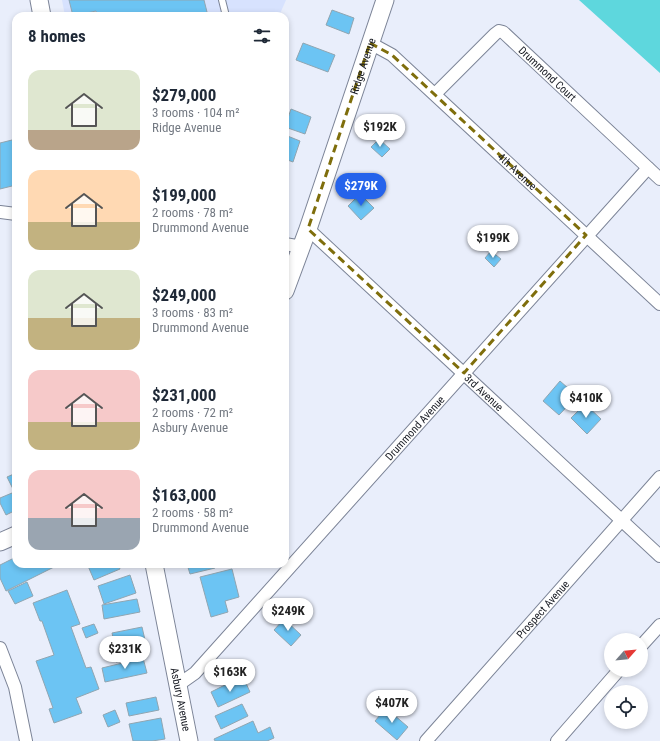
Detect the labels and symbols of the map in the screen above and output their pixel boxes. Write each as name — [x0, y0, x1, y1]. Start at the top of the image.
street label: Ridge Avenue — [347, 36, 378, 96]
street label: Drummond Court — [516, 44, 579, 104]
pin: $192K — [352, 114, 408, 148]
street label: 4th Avenue — [495, 150, 539, 193]
pin: $279K — [333, 173, 389, 207]
pin: $199K — [465, 225, 521, 259]
street label: 3rd Avenue — [462, 371, 506, 414]
pin: $410K — [558, 385, 614, 419]
street label: Drummond Avenue — [383, 393, 447, 463]
street label: Prospect Avenue — [514, 578, 572, 641]
pin: $249K — [260, 598, 316, 632]
north arrow — [604, 633, 648, 677]
pin: $231K — [97, 636, 153, 670]
pin: $163K — [202, 659, 258, 693]
street label: Asbury Avenue — [168, 667, 193, 732]
pin: $407K — [364, 690, 420, 724]

